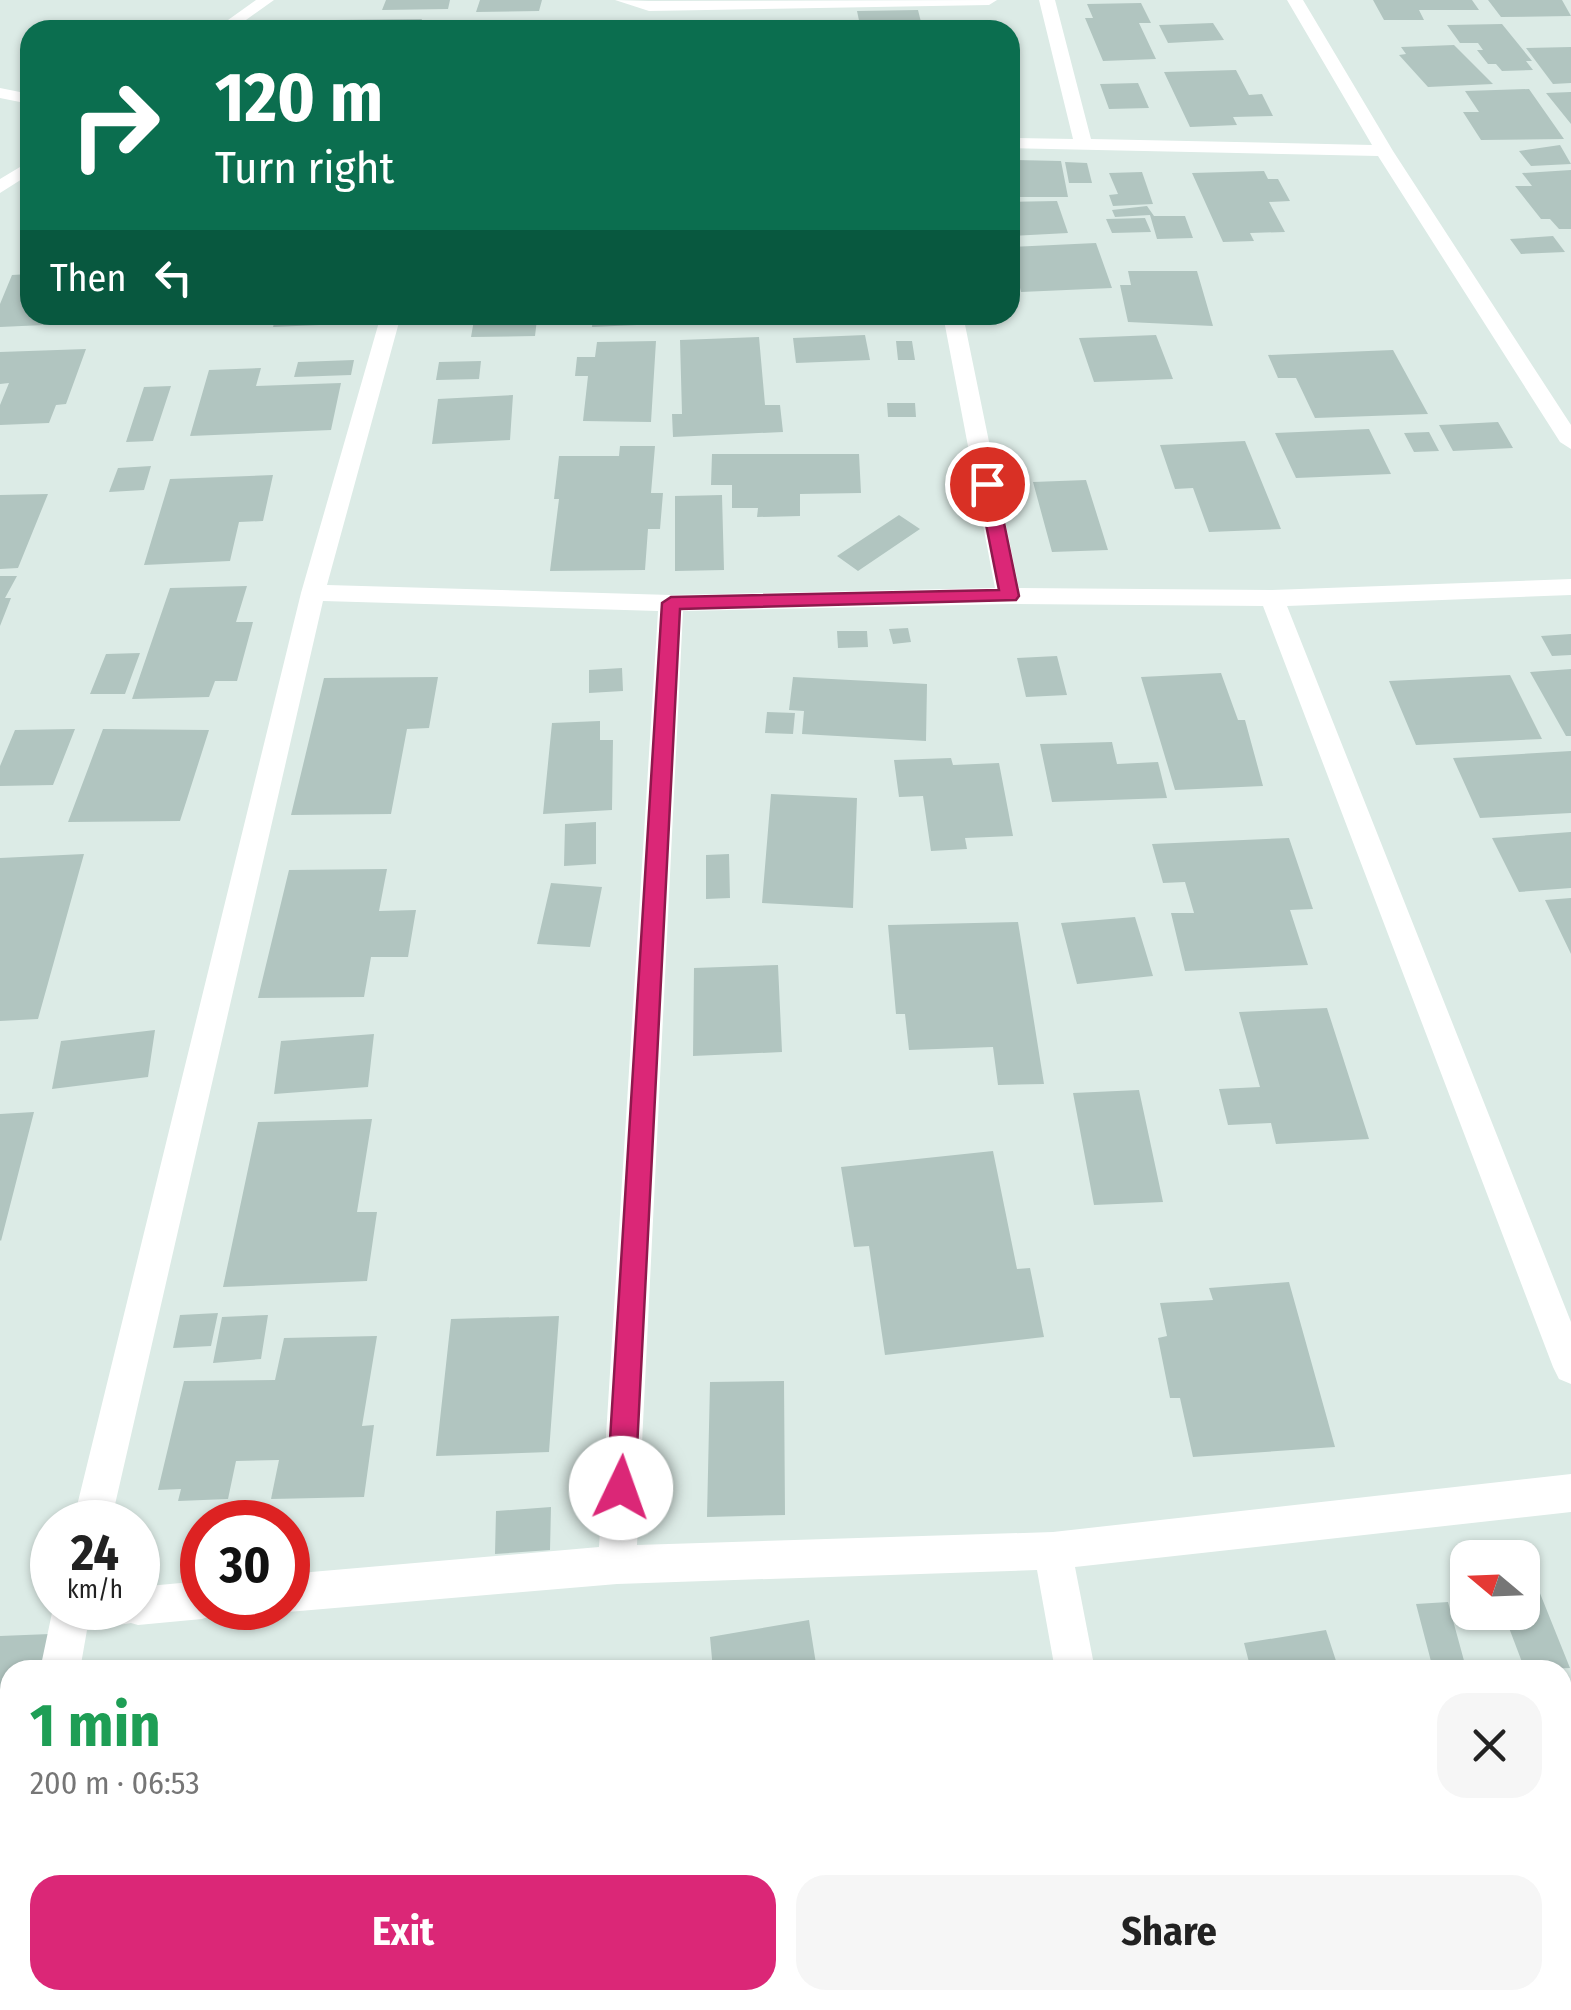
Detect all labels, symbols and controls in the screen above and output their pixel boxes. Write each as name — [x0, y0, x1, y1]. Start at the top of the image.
text: 120 m — [215, 56, 383, 140]
icon: right — [50, 60, 180, 190]
text: Turn right — [215, 141, 394, 195]
icon: left — [146, 250, 201, 305]
text: Then — [50, 255, 126, 301]
pin — [945, 442, 1030, 527]
icon: arrive — [960, 457, 1015, 512]
position arrow — [569, 1436, 673, 1540]
speed limit sign: 30 — [180, 1500, 310, 1630]
text: 24 — [71, 1523, 119, 1583]
north arrow — [1450, 1540, 1540, 1630]
map controls — [1450, 1540, 1540, 1630]
text: km/h — [67, 1575, 123, 1605]
text: 1 min — [30, 1690, 161, 1762]
button: close — [1437, 1693, 1542, 1798]
text: 200 m · 06:53 — [30, 1764, 200, 1802]
button: Exit — [30, 1875, 776, 1990]
button: Share — [796, 1875, 1542, 1990]

